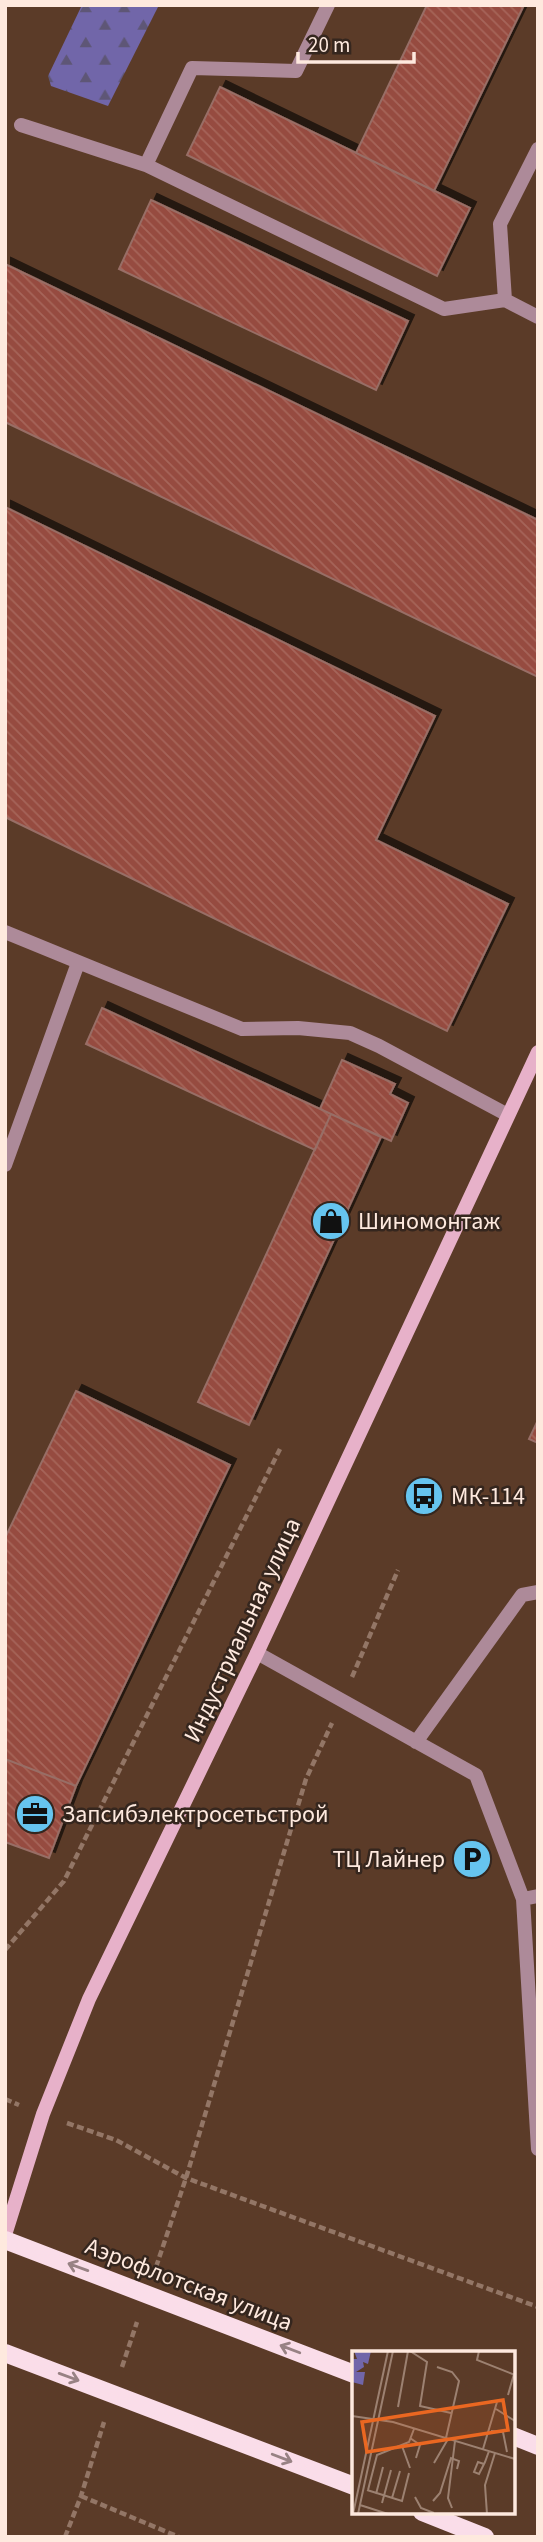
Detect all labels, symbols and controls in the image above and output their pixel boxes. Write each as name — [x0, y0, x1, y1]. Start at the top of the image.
scale bar — [298, 21, 414, 65]
text: 20 m — [308, 30, 350, 60]
shop icon: Шиномонтаж — [310, 1200, 352, 1242]
place label: Шиномонтаж — [358, 1204, 500, 1239]
bus stop icon: МК-114 — [403, 1475, 445, 1517]
place label: МК-114 — [451, 1479, 525, 1514]
street label: Индустриальная улица — [175, 1512, 310, 1748]
office icon: Запсибэлектросетьстрой — [14, 1793, 56, 1835]
place label: Запсибэлектросетьстрой — [62, 1797, 329, 1832]
parking icon: ТЦ Лайнер — [451, 1838, 493, 1880]
place label: ТЦ Лайнер — [332, 1842, 445, 1877]
street label: Аэрофлотская улица — [80, 2229, 297, 2340]
one-way arrow — [68, 2260, 90, 2273]
one-way arrow — [280, 2342, 302, 2354]
inset map — [352, 2351, 515, 2514]
one-way arrow — [58, 2371, 80, 2384]
one-way arrow — [270, 2453, 292, 2465]

